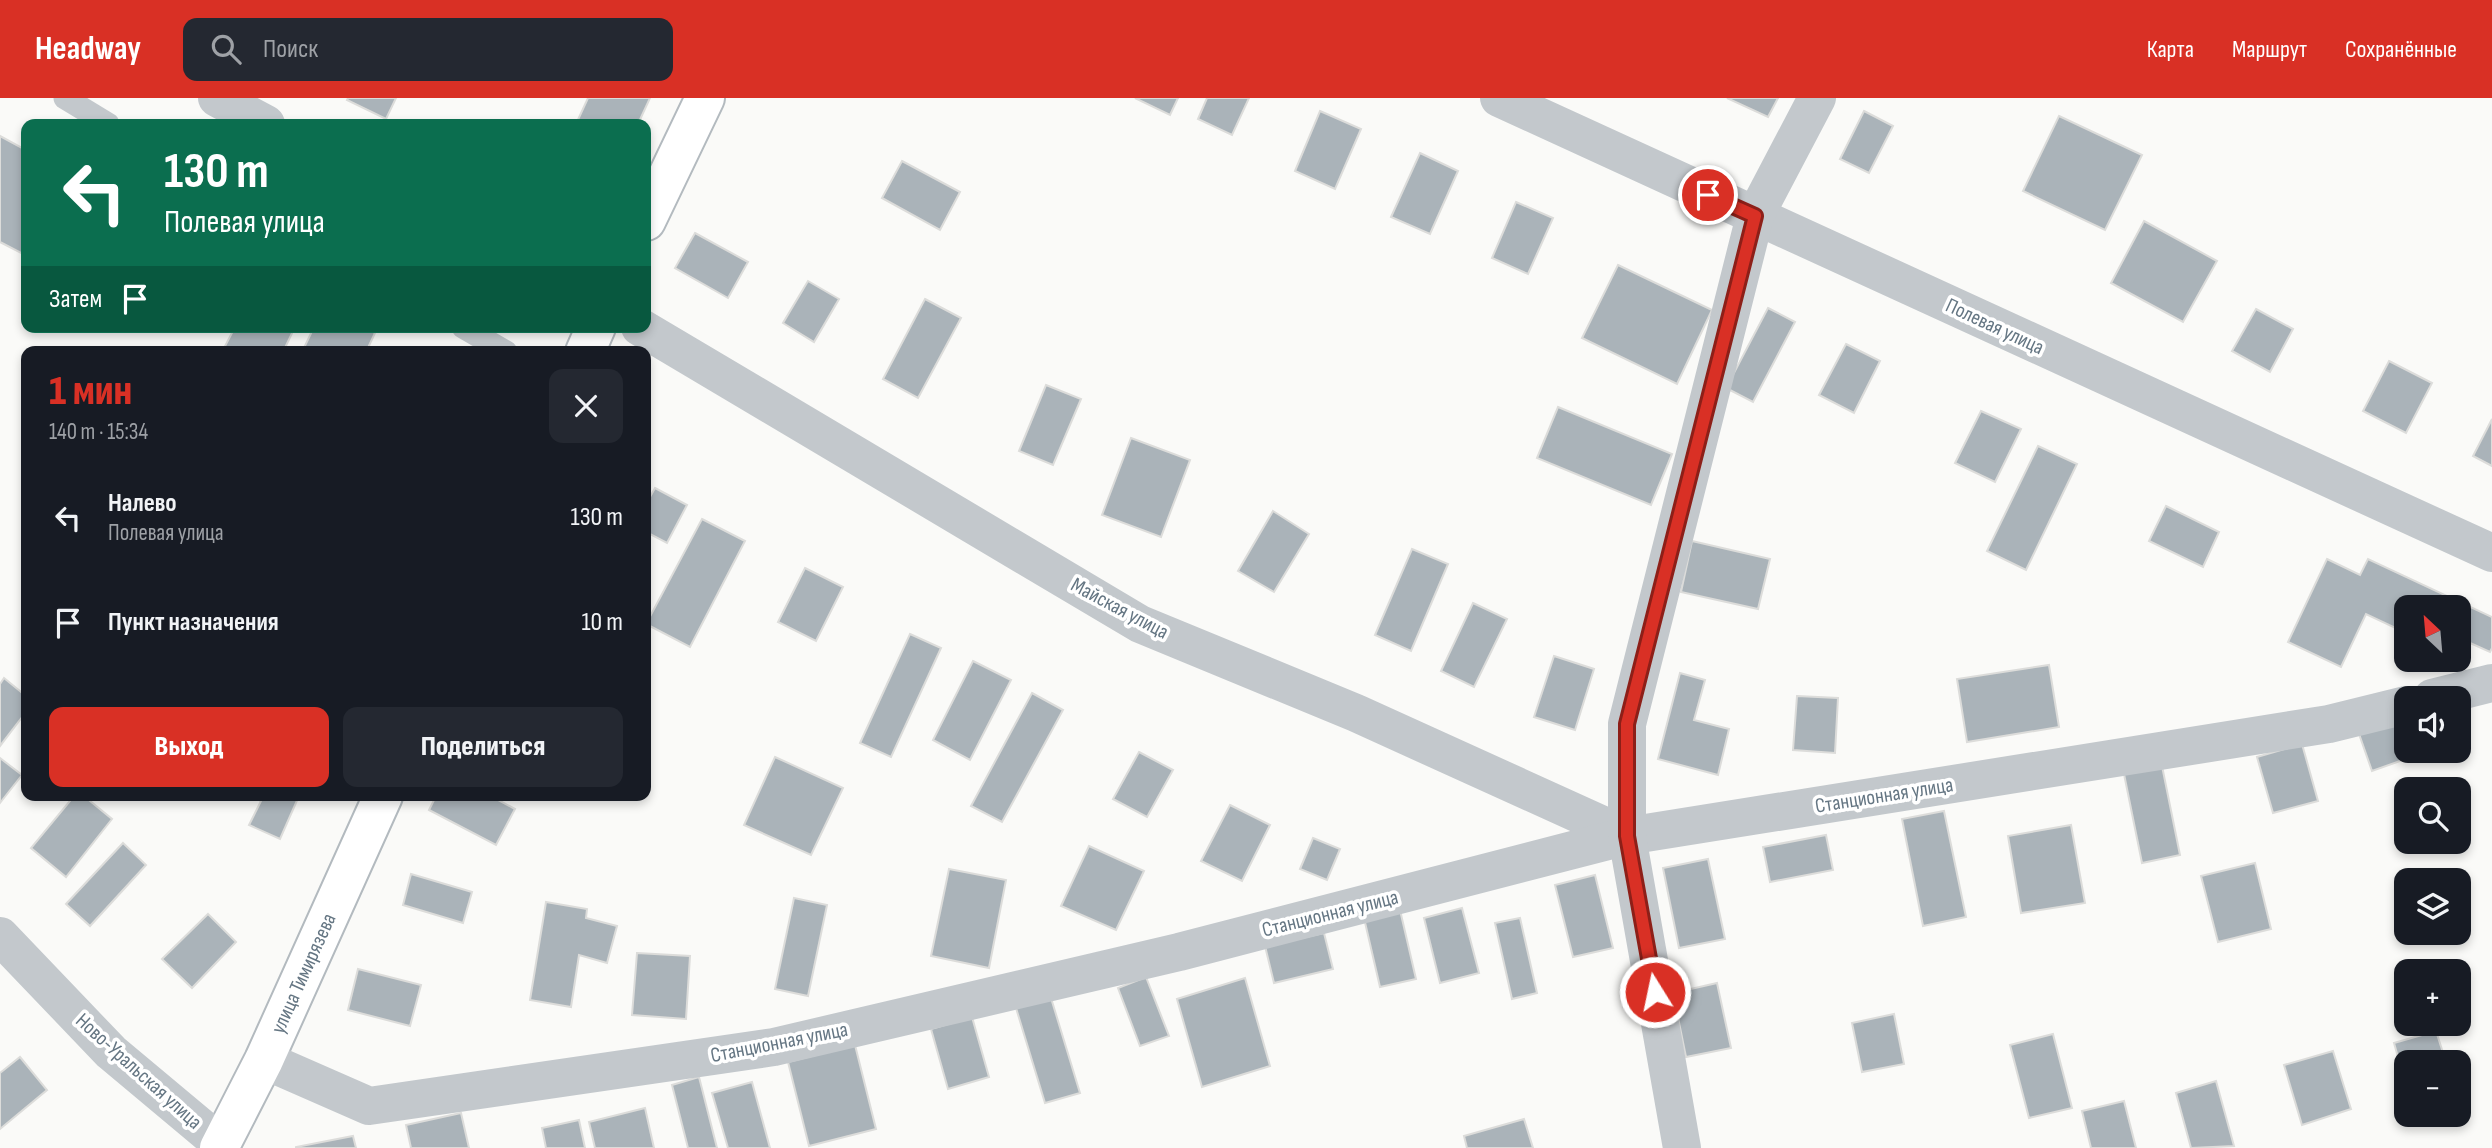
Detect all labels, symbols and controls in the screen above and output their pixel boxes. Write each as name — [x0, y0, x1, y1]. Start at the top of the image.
search box — [183, 18, 673, 81]
text: Headway — [35, 29, 141, 69]
icon: search — [207, 30, 245, 68]
text: Поиск — [263, 34, 318, 65]
text: Карта — [2147, 35, 2194, 64]
text: Маршрут — [2232, 35, 2307, 64]
text: Сохранённые — [2345, 35, 2457, 64]
text: 130 m — [164, 143, 269, 202]
icon: left — [49, 147, 140, 238]
pin — [1678, 165, 1738, 225]
icon: arrive — [1689, 176, 1727, 214]
text: Полевая улица — [164, 203, 325, 242]
icon: arrive — [116, 280, 154, 318]
text: Затем — [49, 284, 102, 315]
street label: Полевая улица — [1942, 293, 2048, 360]
text: 1 мин — [49, 366, 132, 417]
button: close — [549, 369, 623, 443]
text: 140 m · 15:34 — [49, 418, 148, 446]
text: Налево — [108, 488, 177, 519]
icon: left — [49, 499, 87, 537]
text: 130 m — [571, 502, 623, 533]
text: Полевая улица — [108, 519, 224, 547]
street label: Майская улица — [1067, 572, 1173, 645]
north arrow — [2394, 595, 2471, 672]
map controls — [2394, 595, 2471, 1127]
icon: arrive — [49, 604, 87, 642]
text: Пункт назначения — [108, 607, 279, 638]
text: 10 m — [581, 607, 623, 638]
button: sound — [2394, 686, 2471, 763]
button: Выход — [49, 707, 329, 787]
button: Поделиться — [343, 707, 623, 787]
street label: Станционная улица — [1813, 772, 1955, 819]
button: search — [2394, 777, 2471, 854]
button: layers — [2394, 868, 2471, 945]
street label: Станционная улица — [1259, 884, 1401, 942]
street label: улица Тимирязева — [266, 909, 341, 1037]
position arrow — [1618, 955, 1692, 1029]
button: + — [2394, 959, 2471, 1036]
street label: Ново-Уральская улица — [70, 1008, 207, 1135]
street label: Станционная улица — [708, 1017, 850, 1068]
button: − — [2394, 1050, 2471, 1127]

